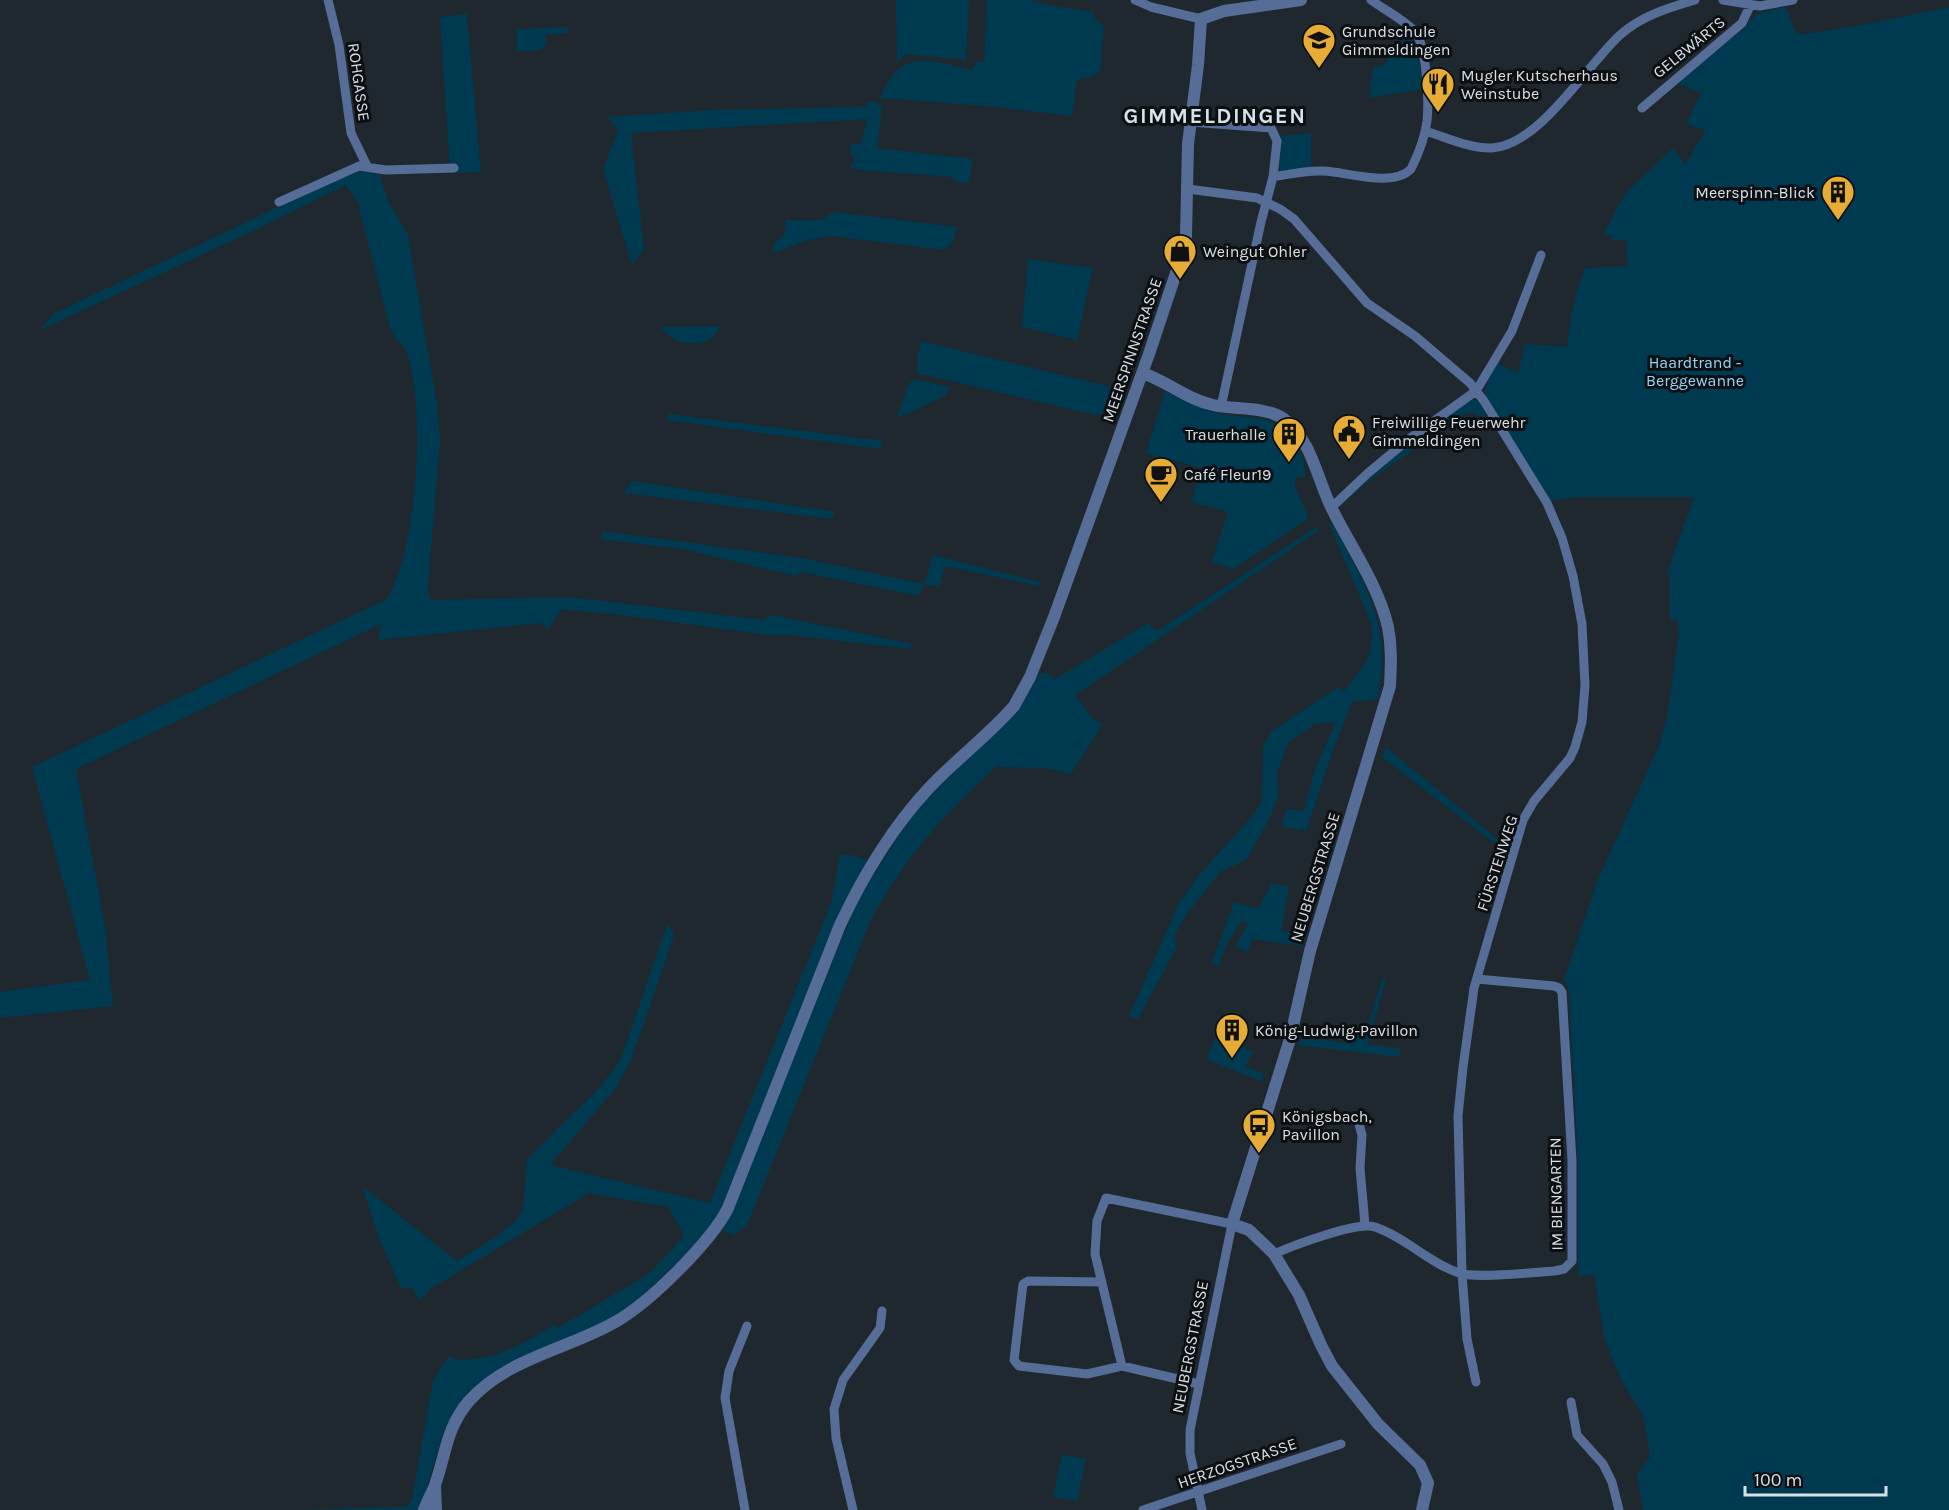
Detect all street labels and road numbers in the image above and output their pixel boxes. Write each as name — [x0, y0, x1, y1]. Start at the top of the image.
street label: GELBWÄRTS — [1649, 12, 1729, 82]
street label: ROHGASSE — [344, 42, 374, 122]
street label: MEERSPINNSTRASSE — [1098, 275, 1166, 425]
street label: NEUBERGSTRASSE — [1286, 810, 1344, 944]
street label: FÜRSTENWEG — [1473, 813, 1521, 913]
street label: IM BIENGARTEN — [1546, 1137, 1566, 1251]
street label: NEUBERGSTRASSE — [1168, 1279, 1212, 1415]
street label: HERZOGSTRASSE — [1175, 1434, 1299, 1492]

